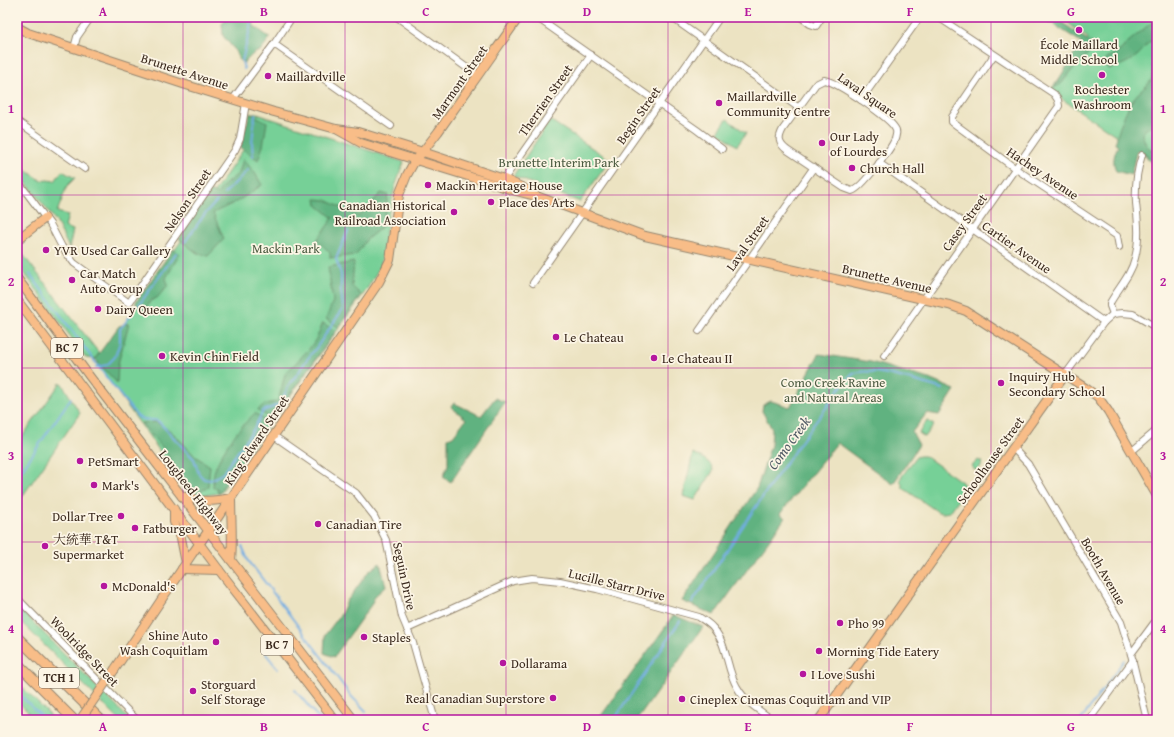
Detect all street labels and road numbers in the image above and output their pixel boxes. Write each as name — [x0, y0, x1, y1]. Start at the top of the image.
street label: Marmont Street — [427, 41, 492, 123]
street label: Brunette Avenue — [139, 48, 231, 95]
street label: Therrien Street — [513, 60, 578, 140]
street label: Laval Square — [834, 68, 901, 123]
street label: Begin Street — [612, 82, 666, 148]
street label: Hachey Avenue — [1003, 142, 1082, 205]
street label: Nelson Street — [159, 164, 216, 236]
street label: Casey Street — [937, 189, 992, 255]
street label: Laval Street — [721, 211, 774, 275]
street label: Cartier Avenue — [978, 216, 1055, 278]
street label: Brunette Avenue — [840, 259, 933, 298]
road number: BC 7 — [51, 338, 83, 358]
street label: King Edward Street — [219, 391, 294, 489]
street label: Schoolhouse Street — [952, 412, 1029, 508]
street label: Lougheed Highway — [154, 446, 233, 539]
street label: Booth Avenue — [1077, 534, 1131, 609]
street label: Seguin Drive — [388, 540, 421, 612]
street label: Lucille Starr Drive — [567, 563, 667, 606]
street label: Woolridge Street — [46, 612, 124, 691]
road number: BC 7 — [261, 635, 293, 655]
road number: TCH 1 — [39, 668, 79, 688]

